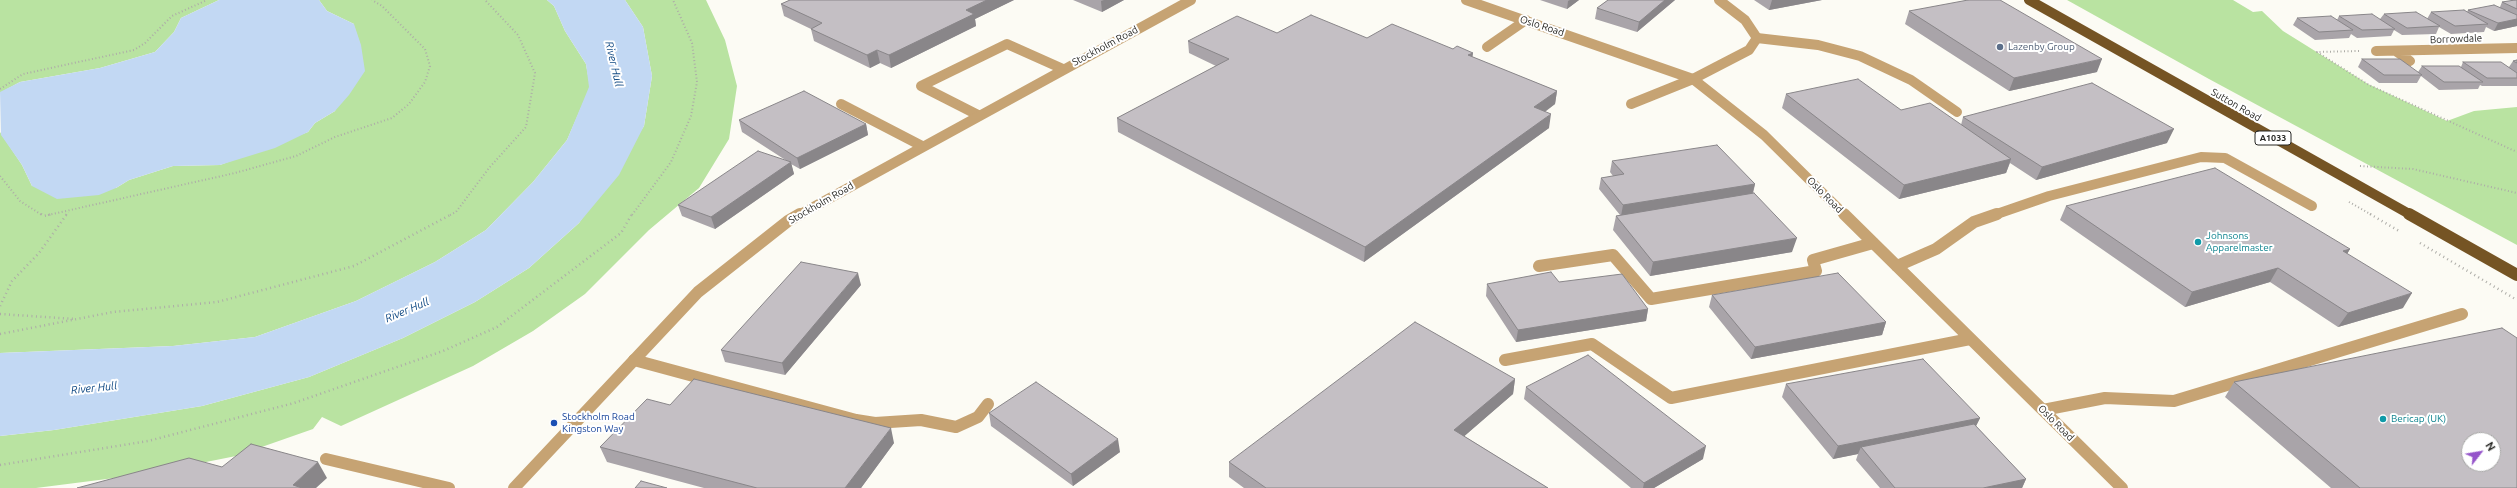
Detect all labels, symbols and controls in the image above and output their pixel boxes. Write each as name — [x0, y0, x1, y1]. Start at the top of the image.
street label: Oslo Road — [1518, 13, 1566, 39]
street label: Stockholm Road — [1070, 24, 1140, 68]
street label: Borrowdale — [2430, 32, 2482, 46]
water label: River Hull — [602, 40, 626, 88]
place label: Lazenby Group — [2008, 41, 2075, 53]
marker: Lazenby Group — [1995, 42, 2005, 52]
street label: Sutton Road — [2209, 86, 2263, 124]
road number: A1033 — [2255, 131, 2291, 145]
street label: Oslo Road — [1805, 175, 1845, 215]
street label: Stockholm Road — [786, 180, 856, 226]
place label: Johnsons Apparelmaster — [2206, 230, 2273, 254]
marker: Johnsons Apparelmaster — [2193, 237, 2203, 247]
water label: River Hull — [383, 295, 431, 325]
water label: River Hull — [70, 379, 118, 397]
street label: Oslo Road — [2036, 403, 2076, 443]
place label: Stockholm Road Kingston Way — [562, 411, 635, 434]
place label: Bericap (UK) — [2391, 413, 2446, 425]
marker: Bericap (UK) — [2378, 414, 2388, 424]
marker: Stockholm Road Kingston Way — [549, 418, 559, 428]
north arrow — [2461, 432, 2501, 472]
text: N — [2483, 440, 2498, 453]

